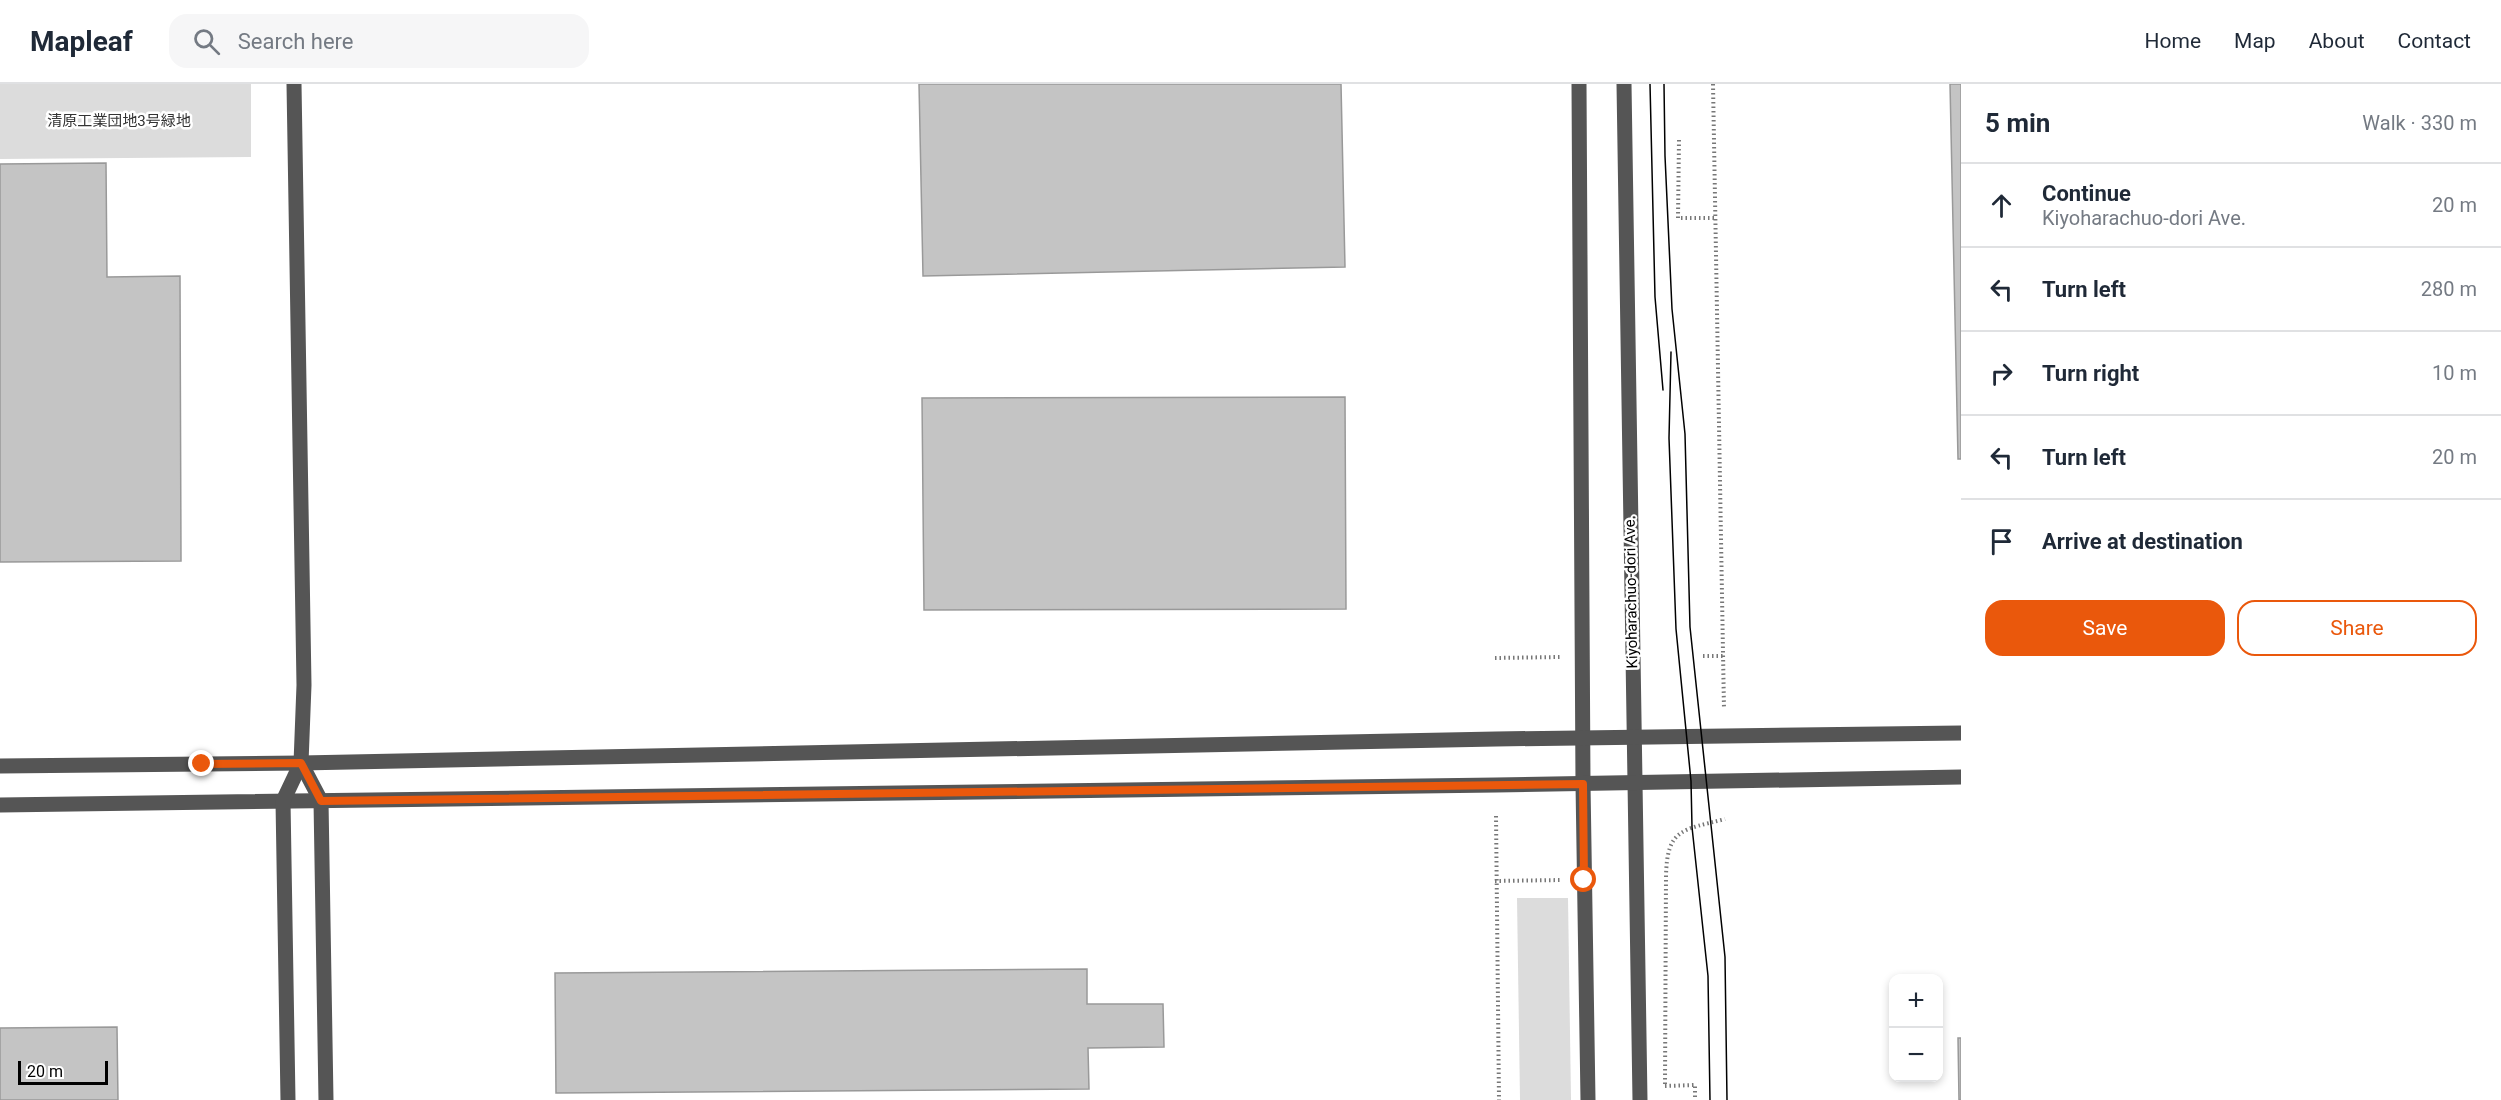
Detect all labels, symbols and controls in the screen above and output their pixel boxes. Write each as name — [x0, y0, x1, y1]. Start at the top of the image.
search box — [169, 14, 589, 68]
text: Mapleaf — [30, 25, 133, 58]
icon: search — [190, 25, 223, 58]
text: Search here — [238, 29, 354, 54]
text: Home — [2145, 29, 2201, 53]
text: Map — [2234, 29, 2276, 53]
text: About — [2309, 29, 2365, 53]
text: Contact — [2398, 29, 2471, 53]
text: 5 min — [1985, 108, 2050, 138]
text: Walk · 330 m — [2362, 111, 2477, 135]
park label: 清原工業団地3号緑地 — [47, 112, 191, 130]
text: Continue — [2042, 181, 2131, 206]
icon: ahead — [1985, 189, 2018, 222]
text: 20 m — [2432, 193, 2477, 217]
text: Kiyoharachuo-dori Ave. — [2042, 206, 2246, 230]
icon: left — [1985, 273, 2018, 306]
text: Turn left — [2042, 277, 2126, 302]
text: 280 m — [2421, 277, 2477, 301]
icon: right — [1985, 357, 2018, 390]
text: Turn right — [2042, 361, 2139, 386]
text: 10 m — [2432, 361, 2477, 385]
icon: left — [1985, 441, 2018, 474]
text: Turn left — [2042, 445, 2126, 470]
text: 20 m — [2432, 445, 2477, 469]
street label: Kiyoharachuo-dori Ave. — [1621, 515, 1641, 669]
icon: arrive — [1985, 525, 2018, 558]
text: Arrive at destination — [2042, 529, 2243, 554]
button: Save — [1985, 600, 2225, 656]
button: Share — [2237, 600, 2477, 656]
route end — [188, 750, 214, 776]
route start — [1570, 866, 1596, 892]
map controls — [1889, 974, 1943, 1082]
button: + — [1889, 974, 1943, 1028]
button: − — [1889, 1028, 1943, 1082]
scale bar — [18, 1058, 108, 1086]
text: 20 m — [27, 1062, 63, 1081]

